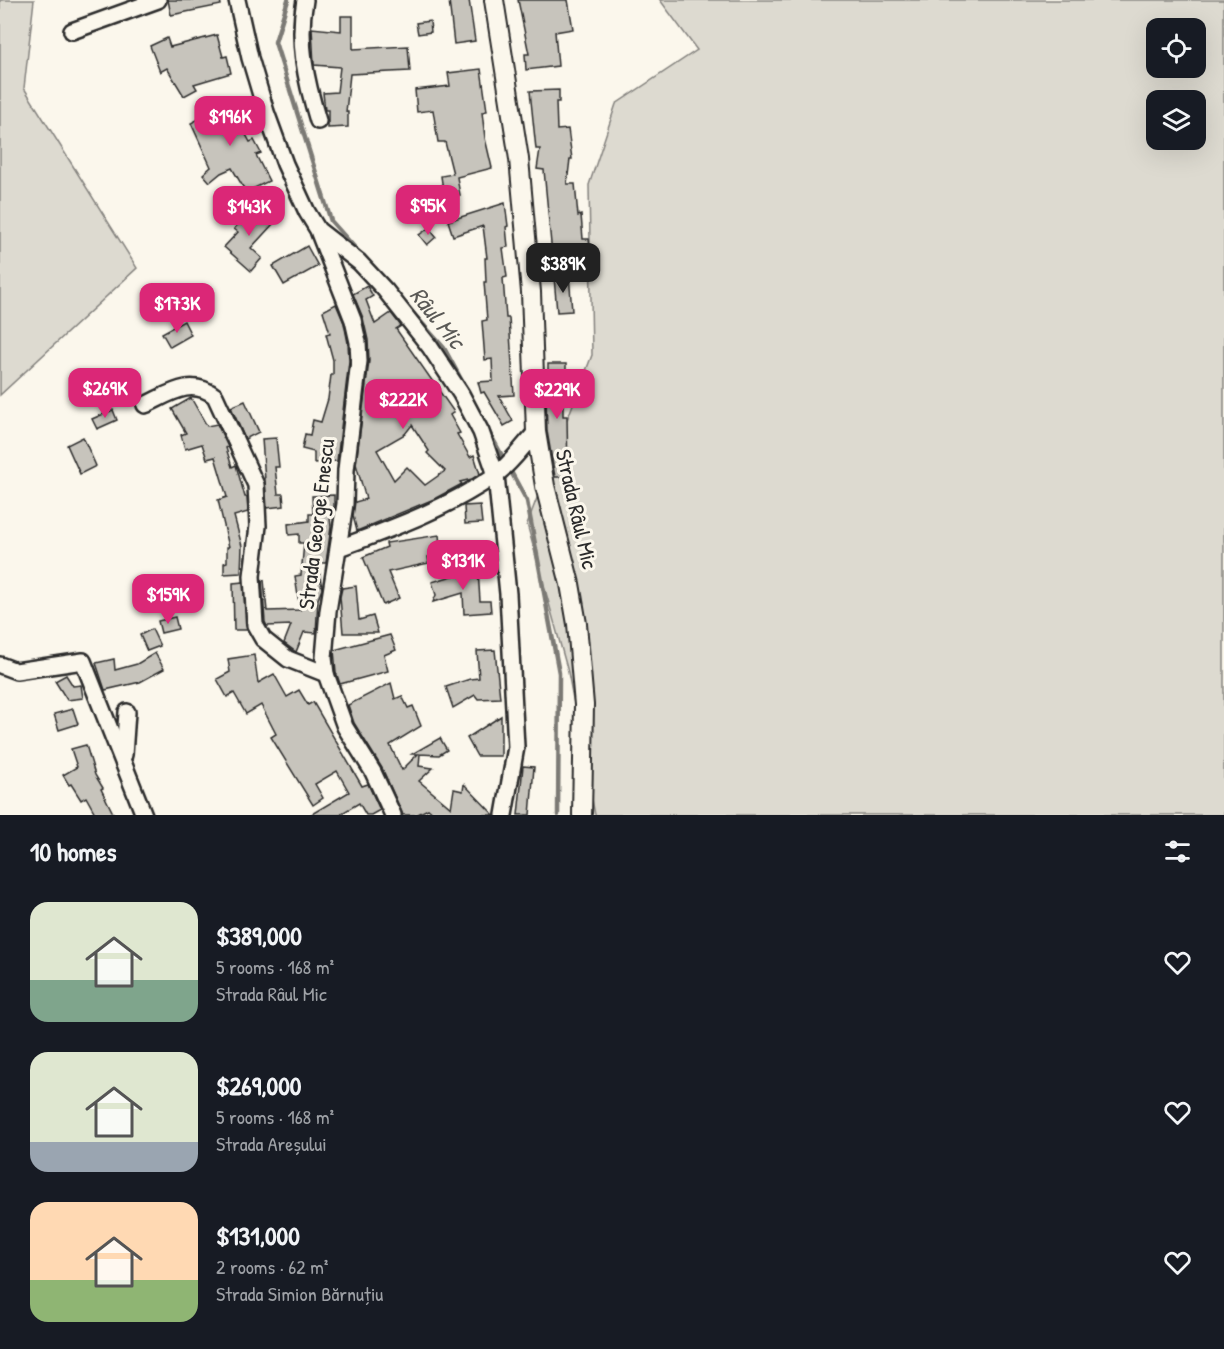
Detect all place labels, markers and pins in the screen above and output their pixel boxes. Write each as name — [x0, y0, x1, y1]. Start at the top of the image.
pin: $196K — [188, 96, 272, 147]
pin: $95K — [392, 185, 464, 236]
pin: $143K — [207, 186, 291, 237]
pin: $389K — [521, 243, 605, 294]
pin: $173K — [135, 283, 219, 334]
pin: $269K — [63, 368, 147, 419]
pin: $229K — [515, 369, 599, 420]
pin: $222K — [361, 379, 445, 430]
pin: $131K — [421, 540, 505, 591]
pin: $159K — [126, 574, 210, 625]

